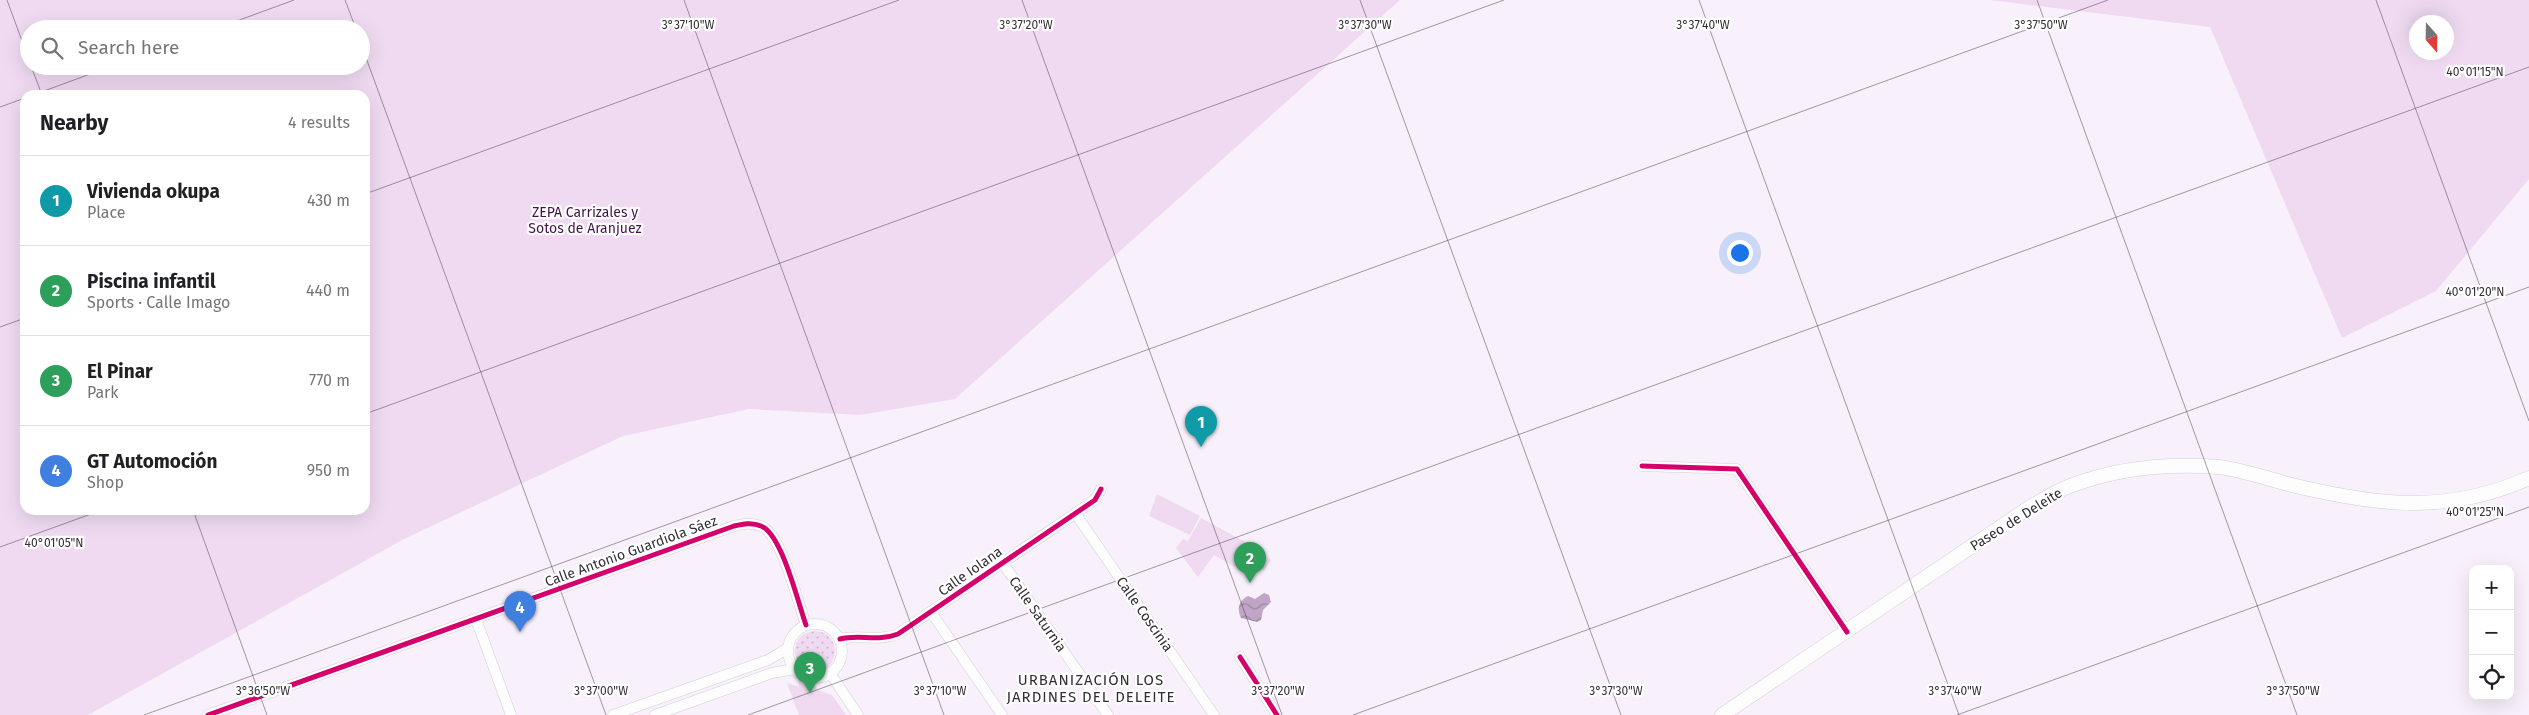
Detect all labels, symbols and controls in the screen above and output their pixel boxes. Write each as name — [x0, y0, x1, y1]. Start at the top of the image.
north arrow — [2409, 15, 2454, 60]
text: 3°37'10"W — [662, 18, 714, 32]
text: 3°37'20"W — [999, 18, 1053, 32]
text: 3°37'30"W — [1338, 18, 1392, 32]
text: 3°37'40"W — [1676, 18, 1730, 32]
text: 3°37'50"W — [2014, 18, 2068, 32]
search box — [20, 20, 370, 75]
icon: search — [38, 34, 66, 62]
text: Search here — [78, 36, 179, 59]
text: 40°01'15"N — [2446, 65, 2504, 79]
text: Nearby — [40, 110, 108, 136]
text: 4 results — [288, 113, 350, 132]
text: Vivienda okupa — [87, 180, 220, 203]
text: 1 — [52, 191, 60, 210]
text: 430 m — [307, 191, 350, 210]
text: Place — [87, 203, 126, 222]
park label: ZEPA Carrizales y Sotos de Aranjuez — [528, 204, 642, 237]
your location — [1727, 240, 1753, 266]
text: Piscina infantil — [87, 270, 216, 293]
text: 2 — [52, 281, 60, 300]
text: 440 m — [306, 281, 350, 300]
text: 40°01'20"N — [2445, 285, 2505, 299]
text: Sports · Calle Imago — [87, 293, 230, 312]
text: El Pinar — [87, 360, 153, 383]
text: 3 — [52, 371, 60, 390]
text: 770 m — [309, 371, 350, 390]
text: Park — [87, 383, 119, 402]
pin: 1 — [1185, 406, 1217, 447]
text: GT Automoción — [87, 450, 217, 473]
text: 4 — [51, 461, 61, 480]
text: 950 m — [307, 461, 350, 480]
text: Shop — [87, 473, 124, 492]
street label: Paseo de Deleite — [1967, 484, 2065, 555]
text: 40°01'25"N — [2446, 505, 2504, 519]
street label: Calle Antonio Guardiola Sáez — [543, 512, 720, 591]
text: 40°01'05"N — [25, 536, 83, 550]
pin: 2 — [1234, 542, 1266, 583]
street label: Calle Iolana — [935, 543, 1006, 600]
map controls — [2469, 565, 2514, 700]
button: + — [2469, 565, 2514, 610]
street label: Calle Saturnia — [1005, 573, 1070, 655]
street label: Calle Coscinia — [1113, 574, 1177, 655]
pin: 4 — [504, 591, 536, 632]
button: − — [2469, 610, 2514, 655]
pin: 3 — [794, 652, 826, 693]
button: locate — [2469, 655, 2514, 700]
district label: URBANIZACIÓN LOS JARDINES DEL DELEITE — [1006, 671, 1176, 706]
text: 3°36'50"W — [236, 684, 290, 698]
text: 3°37'00"W — [574, 684, 628, 698]
text: 3°37'10"W — [914, 684, 966, 698]
text: 3°37'20"W — [1251, 684, 1305, 698]
text: 3°37'30"W — [1589, 684, 1643, 698]
text: 3°37'40"W — [1928, 684, 1982, 698]
text: 3°37'50"W — [2266, 684, 2320, 698]

